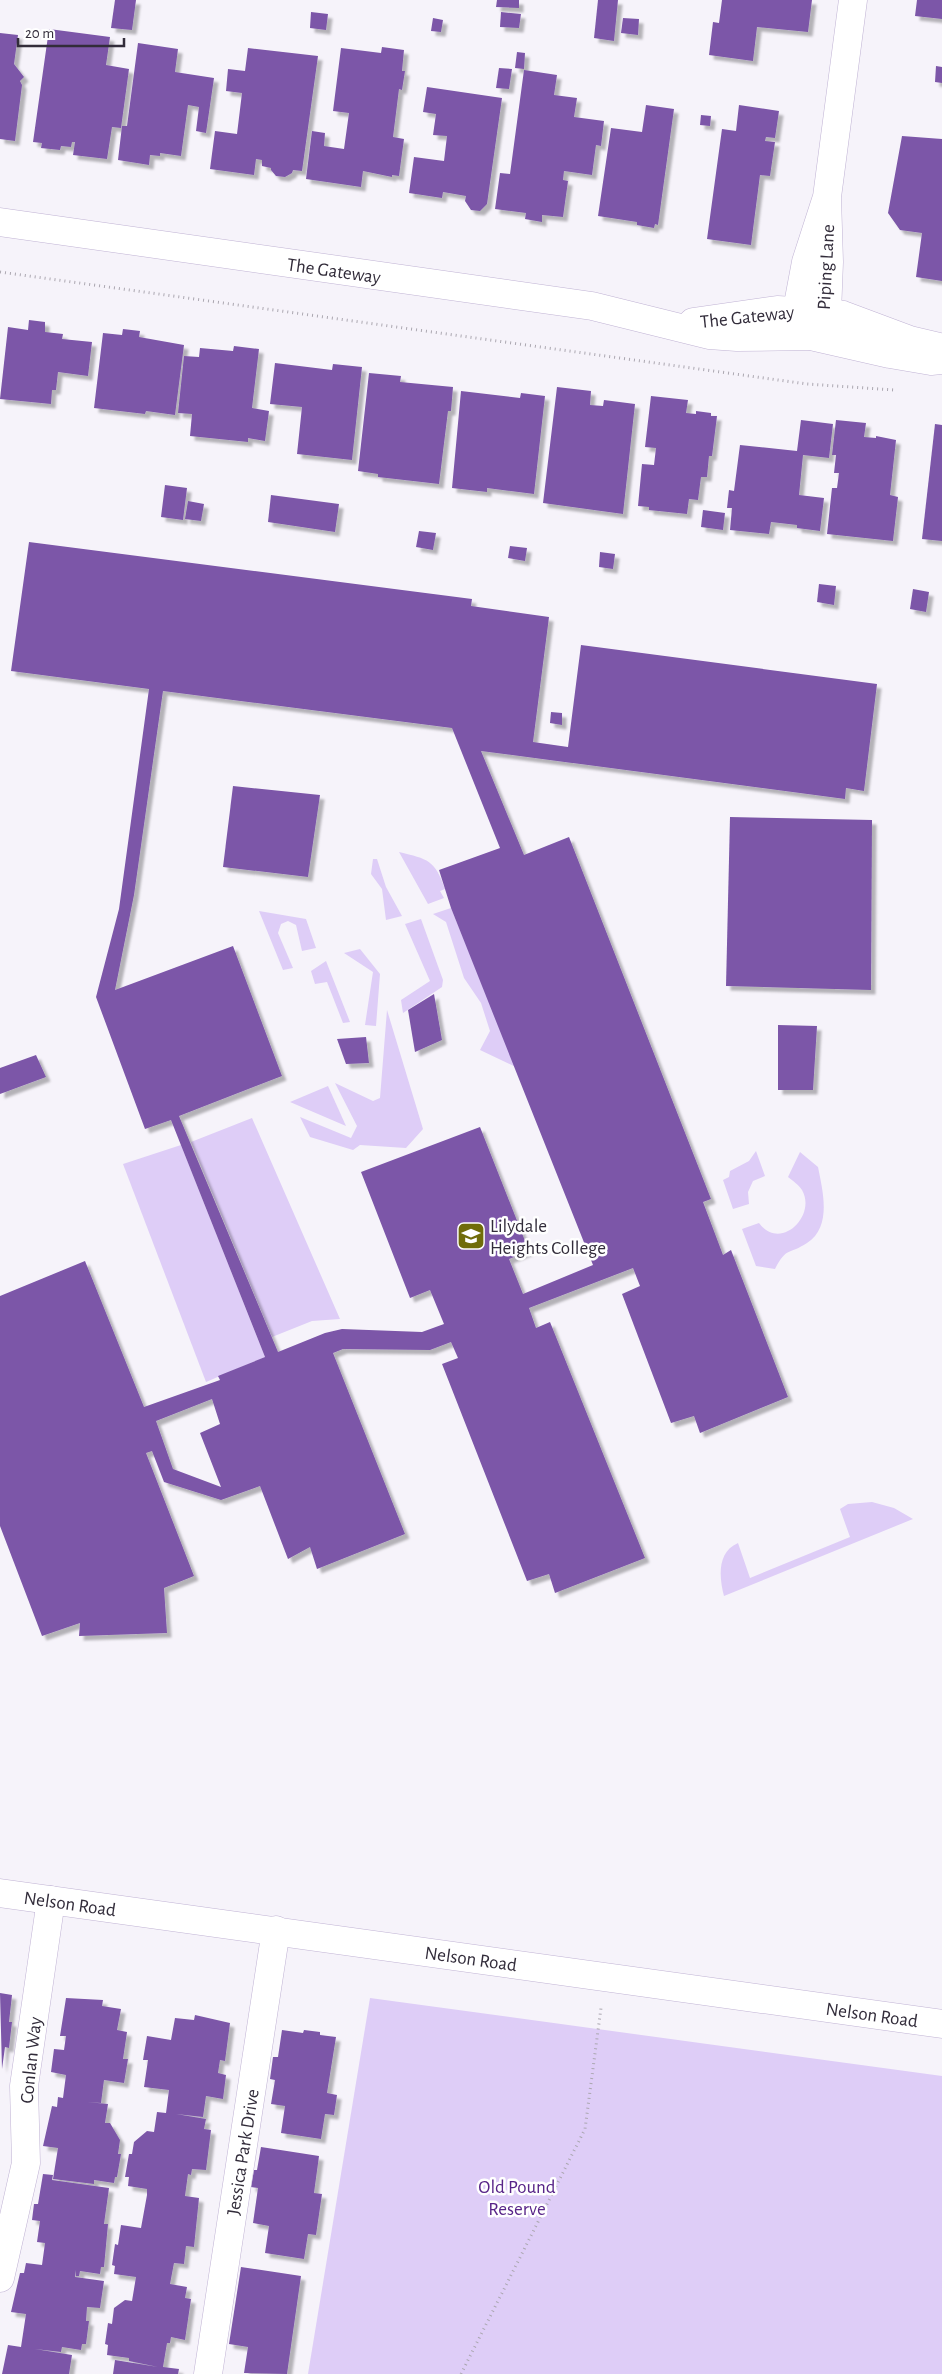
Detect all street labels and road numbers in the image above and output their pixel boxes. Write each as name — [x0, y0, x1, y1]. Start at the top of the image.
street label: Piping Lane — [815, 224, 838, 311]
street label: The Gateway — [286, 255, 382, 287]
street label: The Gateway — [699, 303, 795, 332]
street label: Nelson Road — [22, 1889, 117, 1920]
street label: Nelson Road — [423, 1944, 518, 1975]
street label: Nelson Road — [824, 2000, 919, 2031]
street label: Conlan Way — [17, 2016, 45, 2105]
street label: Jessica Park Drive — [224, 2088, 263, 2217]

